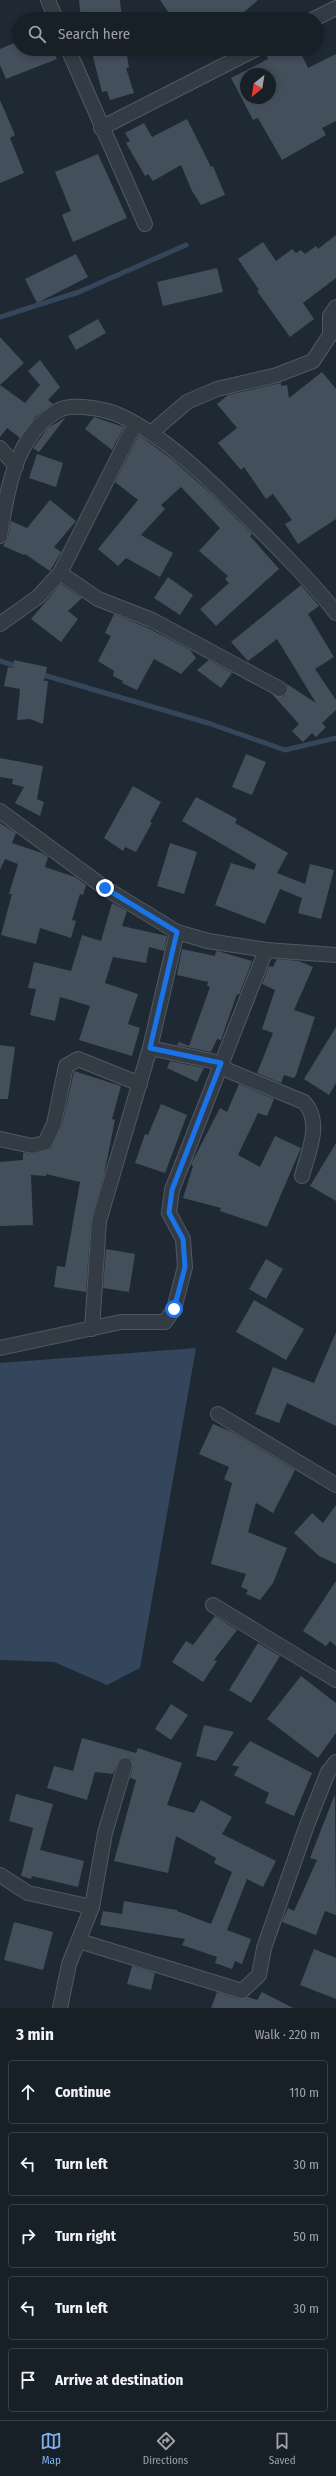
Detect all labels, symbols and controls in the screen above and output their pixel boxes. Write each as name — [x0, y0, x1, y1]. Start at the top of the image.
search box — [12, 12, 324, 56]
icon: search — [26, 23, 48, 45]
text: Search here — [58, 25, 130, 43]
north arrow — [240, 68, 276, 104]
route end — [96, 879, 114, 897]
route start — [165, 1300, 183, 1318]
text: 3 min — [16, 2024, 54, 2045]
text: Walk · 220 m — [255, 2027, 320, 2042]
icon: ahead — [17, 2081, 39, 2103]
text: Continue — [55, 2083, 111, 2101]
text: 110 m — [289, 2085, 319, 2100]
icon: left — [17, 2153, 39, 2175]
text: Turn left — [55, 2155, 108, 2173]
text: 30 m — [293, 2157, 319, 2172]
icon: right — [17, 2225, 39, 2247]
text: Turn right — [55, 2227, 116, 2245]
text: 50 m — [293, 2229, 319, 2244]
icon: left — [17, 2297, 39, 2319]
text: Turn left — [55, 2299, 108, 2317]
text: 30 m — [293, 2301, 319, 2316]
icon: arrive — [17, 2369, 39, 2391]
text: Arrive at destination — [55, 2371, 183, 2389]
tab: Map — [40, 2430, 62, 2467]
tab: Directions — [143, 2430, 188, 2467]
tab: Saved — [269, 2430, 296, 2467]

